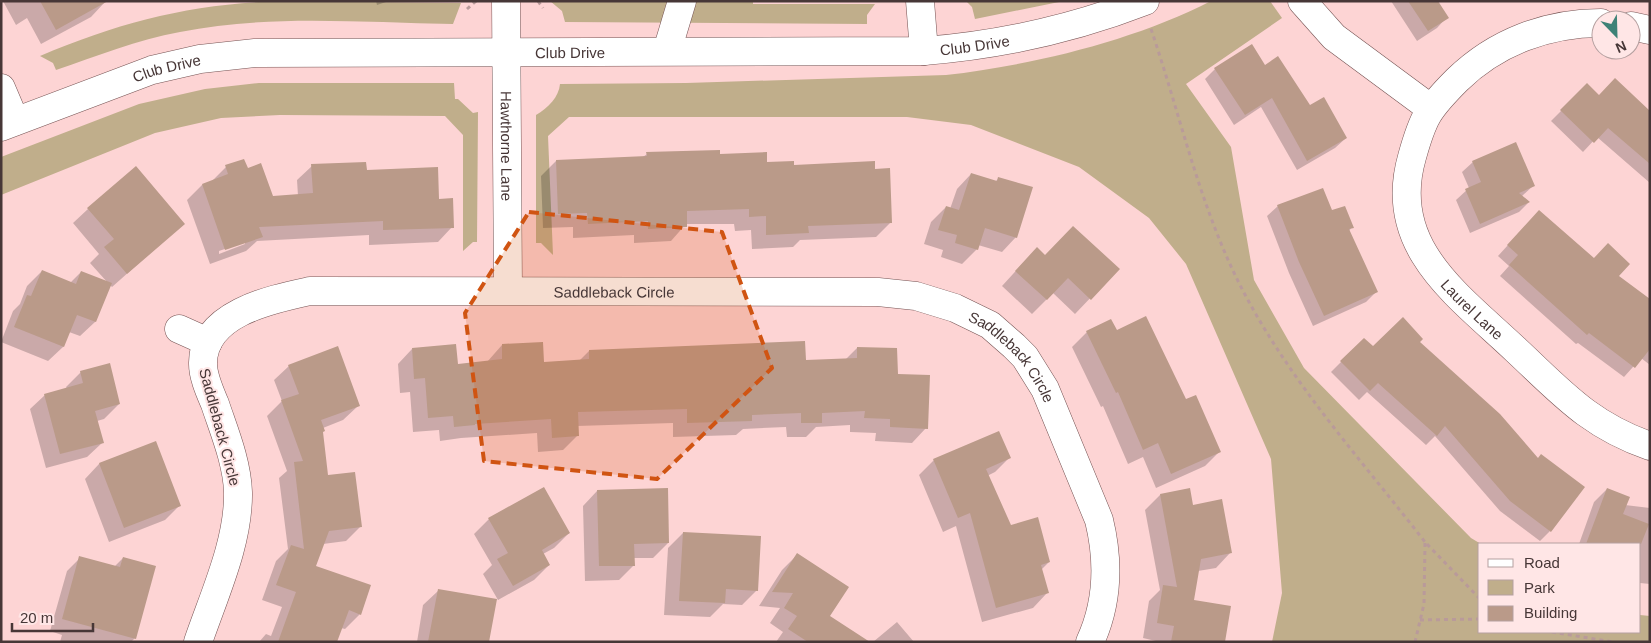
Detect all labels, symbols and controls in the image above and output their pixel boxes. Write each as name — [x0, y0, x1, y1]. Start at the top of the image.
north arrow — [1591, 10, 1641, 60]
street label: Club Drive — [939, 31, 1011, 58]
text: N — [1613, 38, 1629, 56]
street label: Club Drive — [535, 43, 605, 61]
street label: Club Drive — [130, 51, 202, 85]
street label: Hawthorne Lane — [498, 91, 516, 201]
street label: Laurel Lane — [1438, 276, 1507, 343]
street label: Saddleback Circle — [554, 283, 675, 300]
street label: Saddleback Circle — [966, 308, 1058, 405]
street label: Saddleback Circle — [196, 366, 244, 488]
legend — [1478, 543, 1641, 633]
text: Road — [1524, 554, 1560, 571]
text: Park — [1524, 579, 1555, 596]
scale bar — [12, 600, 94, 632]
text: Building — [1524, 604, 1577, 621]
text: 20 m — [20, 609, 53, 626]

